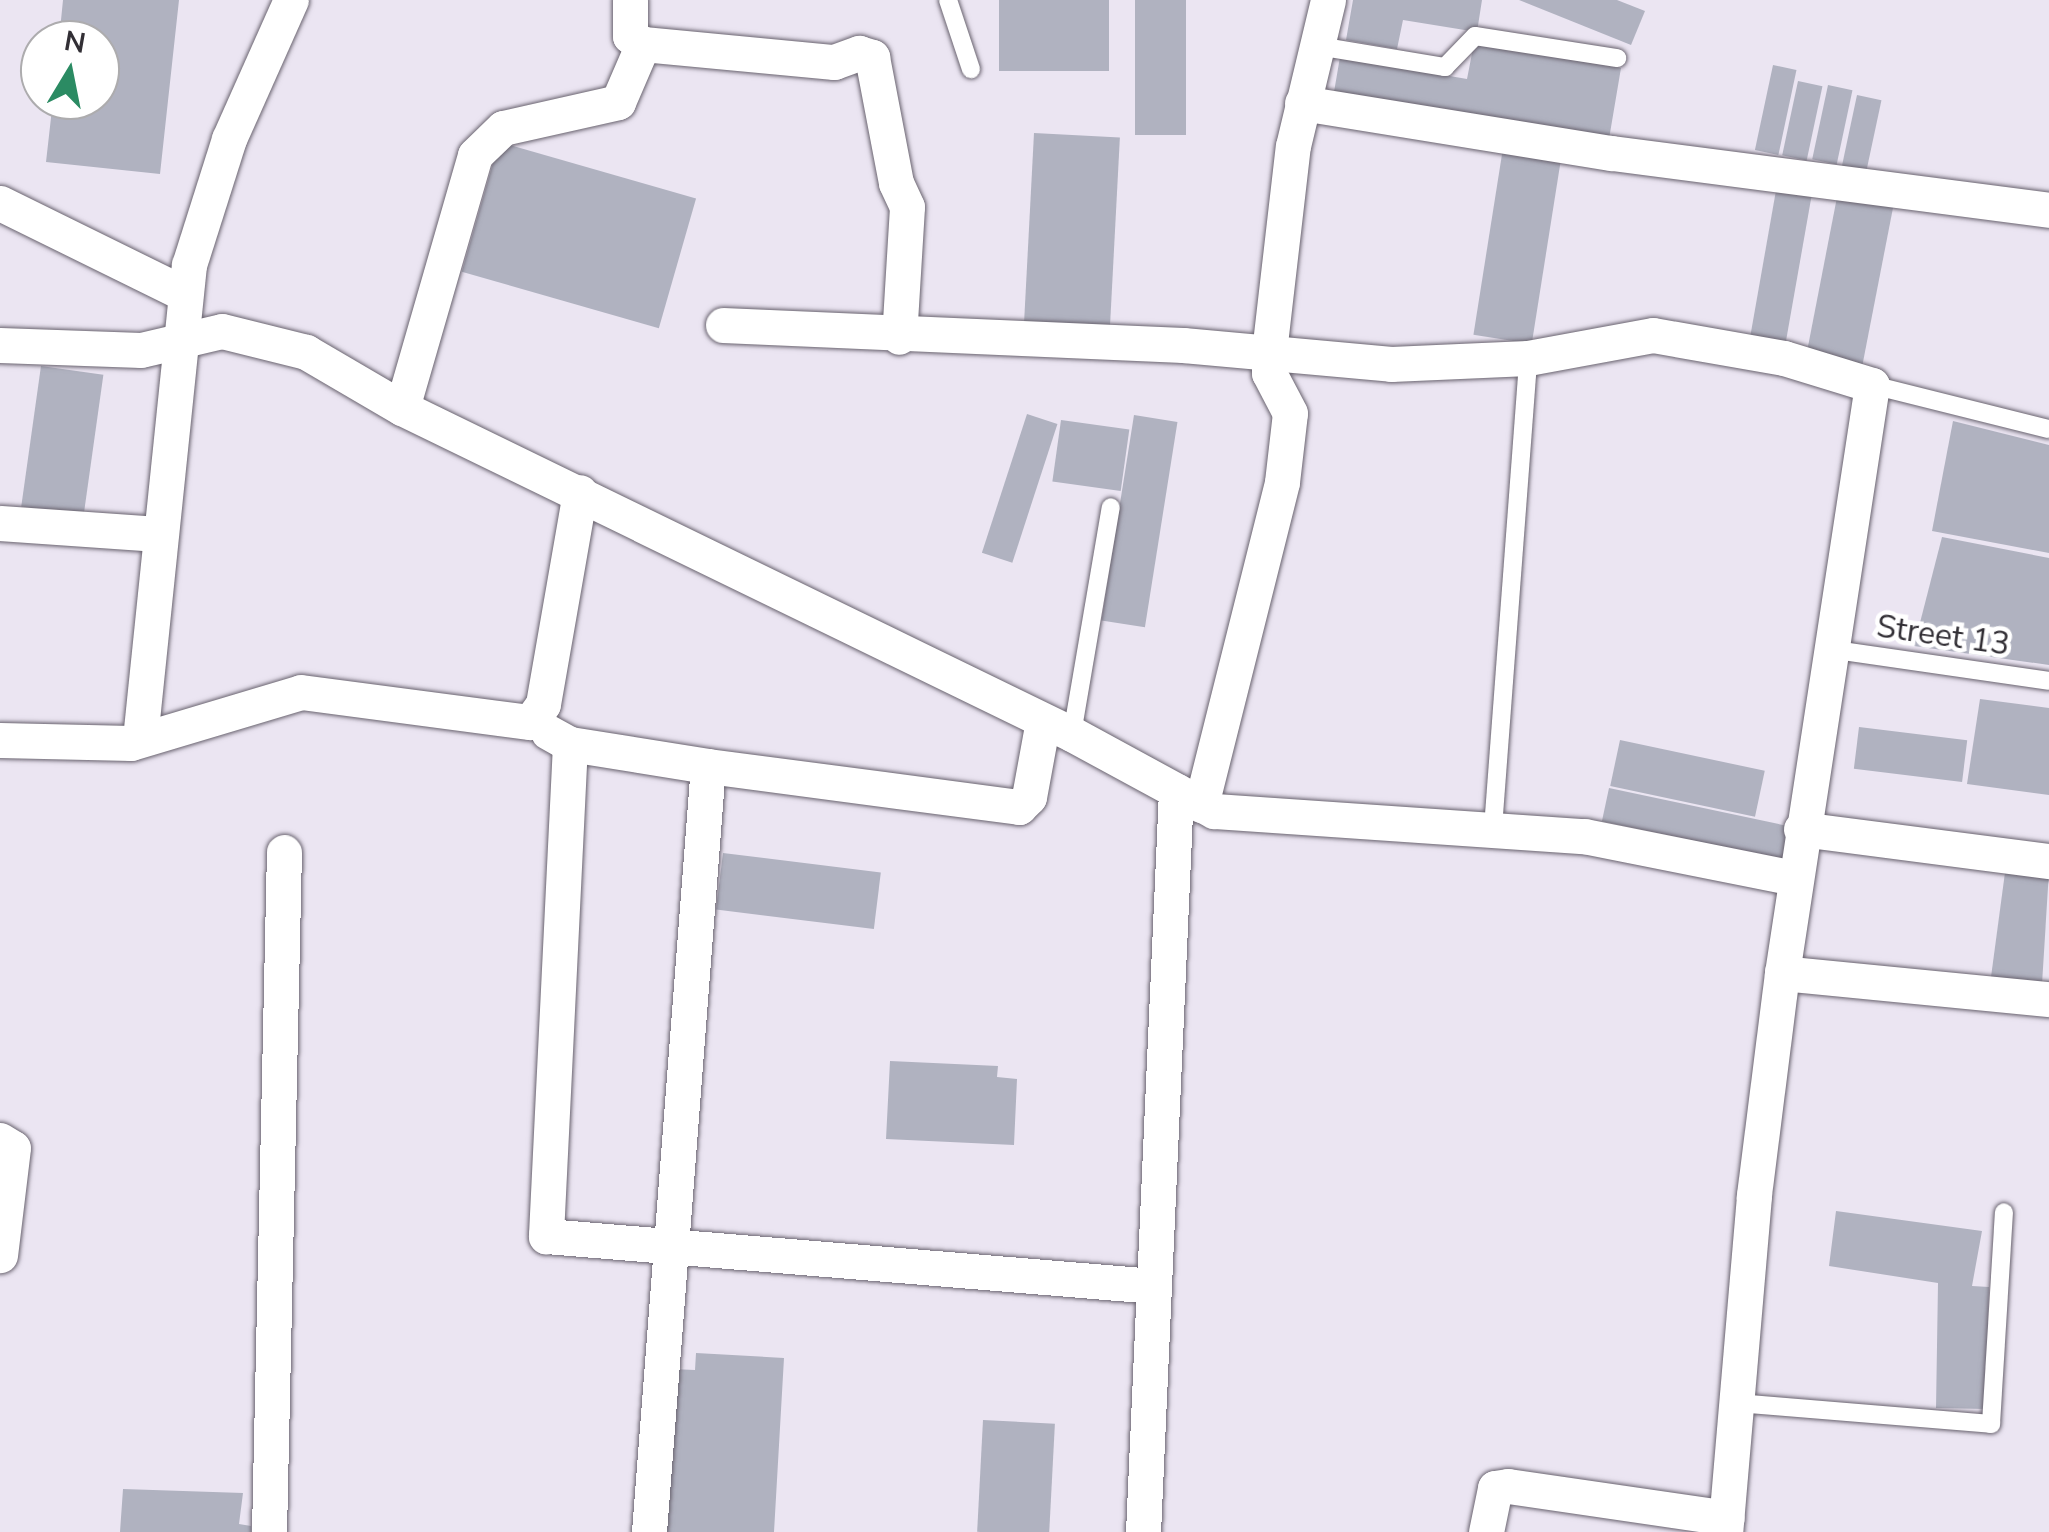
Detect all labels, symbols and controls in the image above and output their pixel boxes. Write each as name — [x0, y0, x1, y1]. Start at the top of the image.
north arrow — [20, 20, 120, 120]
text: N — [61, 22, 88, 63]
street label: Street 13 — [1874, 608, 2012, 664]

